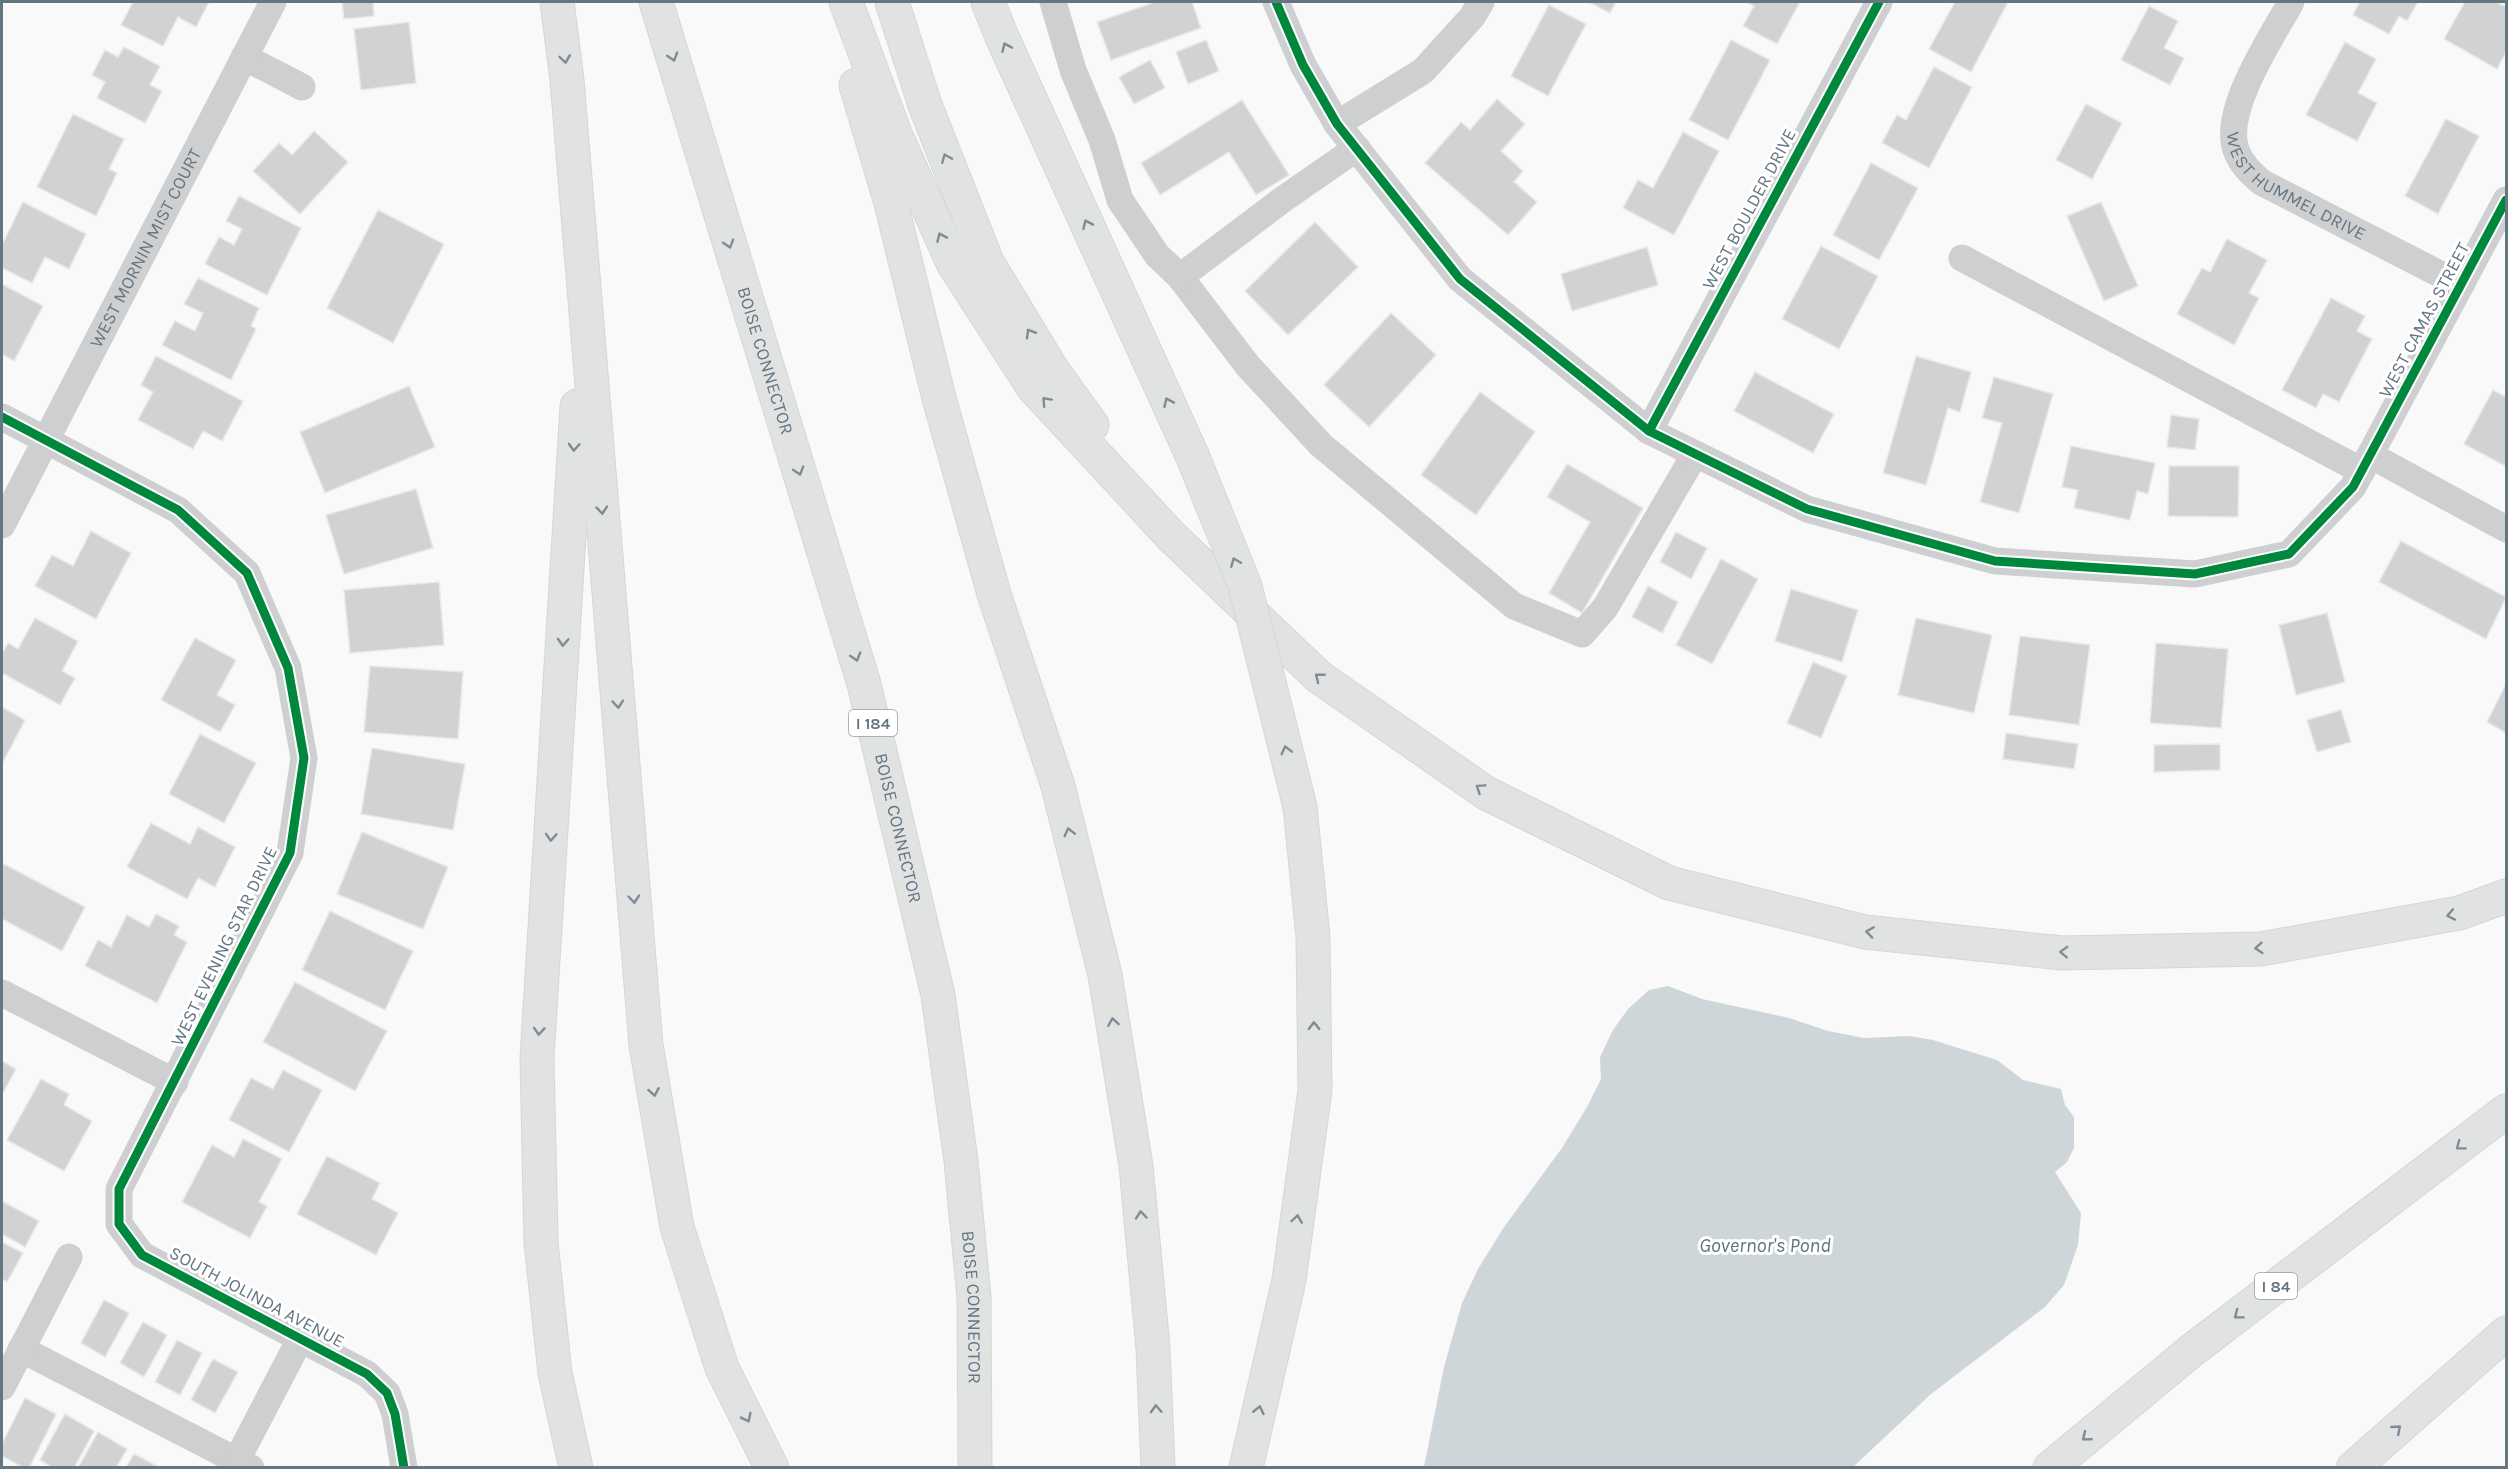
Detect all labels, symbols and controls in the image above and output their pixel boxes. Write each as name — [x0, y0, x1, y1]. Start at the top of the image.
one-way arrow — [1002, 42, 1014, 53]
one-way arrow — [666, 52, 678, 62]
one-way arrow — [558, 55, 570, 64]
street label: WEST BOULDER DRIVE — [1697, 125, 1801, 293]
street label: WEST HUMMEL DRIVE — [2222, 131, 2369, 245]
street label: WEST MORNIN MIST COURT — [85, 145, 206, 351]
one-way arrow — [941, 153, 953, 164]
one-way arrow — [1082, 220, 1094, 231]
one-way arrow — [936, 233, 948, 244]
one-way arrow — [722, 238, 734, 249]
street label: WEST CAMAS STREET — [2374, 239, 2474, 401]
street label: BOISE CONNECTOR — [733, 284, 798, 437]
one-way arrow — [1026, 329, 1038, 339]
one-way arrow — [1042, 397, 1053, 408]
one-way arrow — [1163, 397, 1175, 408]
one-way arrow — [568, 443, 581, 452]
one-way arrow — [792, 465, 804, 476]
one-way arrow — [595, 505, 608, 514]
one-way arrow — [1230, 557, 1242, 568]
one-way arrow — [557, 638, 570, 647]
one-way arrow — [849, 651, 861, 662]
one-way arrow — [1315, 673, 1326, 684]
one-way arrow — [611, 700, 624, 709]
road number: I 184 — [849, 710, 897, 736]
one-way arrow — [1281, 745, 1294, 755]
street label: BOISE CONNECTOR — [870, 751, 927, 905]
one-way arrow — [1475, 784, 1486, 795]
one-way arrow — [1064, 827, 1077, 837]
one-way arrow — [545, 832, 558, 841]
street label: WEST EVENING STAR DRIVE — [166, 843, 282, 1049]
one-way arrow — [627, 894, 640, 903]
one-way arrow — [2446, 908, 2456, 921]
one-way arrow — [1866, 927, 1875, 939]
one-way arrow — [2254, 941, 2264, 954]
one-way arrow — [2060, 946, 2069, 958]
one-way arrow — [1107, 1017, 1119, 1026]
one-way arrow — [1308, 1021, 1320, 1030]
one-way arrow — [532, 1027, 545, 1036]
one-way arrow — [647, 1087, 660, 1097]
one-way arrow — [2456, 1139, 2467, 1150]
one-way arrow — [1134, 1210, 1147, 1219]
one-way arrow — [1291, 1215, 1303, 1224]
street label: BOISE CONNECTOR — [957, 1230, 986, 1384]
water label: Governor's Pond — [1699, 1234, 1831, 1257]
street label: SOUTH JOLINDA AVENUE — [166, 1242, 348, 1352]
road number: I 84 — [2255, 1273, 2297, 1299]
one-way arrow — [2234, 1308, 2245, 1319]
one-way arrow — [1150, 1405, 1163, 1414]
one-way arrow — [1252, 1406, 1265, 1416]
one-way arrow — [739, 1411, 751, 1422]
one-way arrow — [2390, 1425, 2401, 1436]
one-way arrow — [2082, 1430, 2093, 1441]

